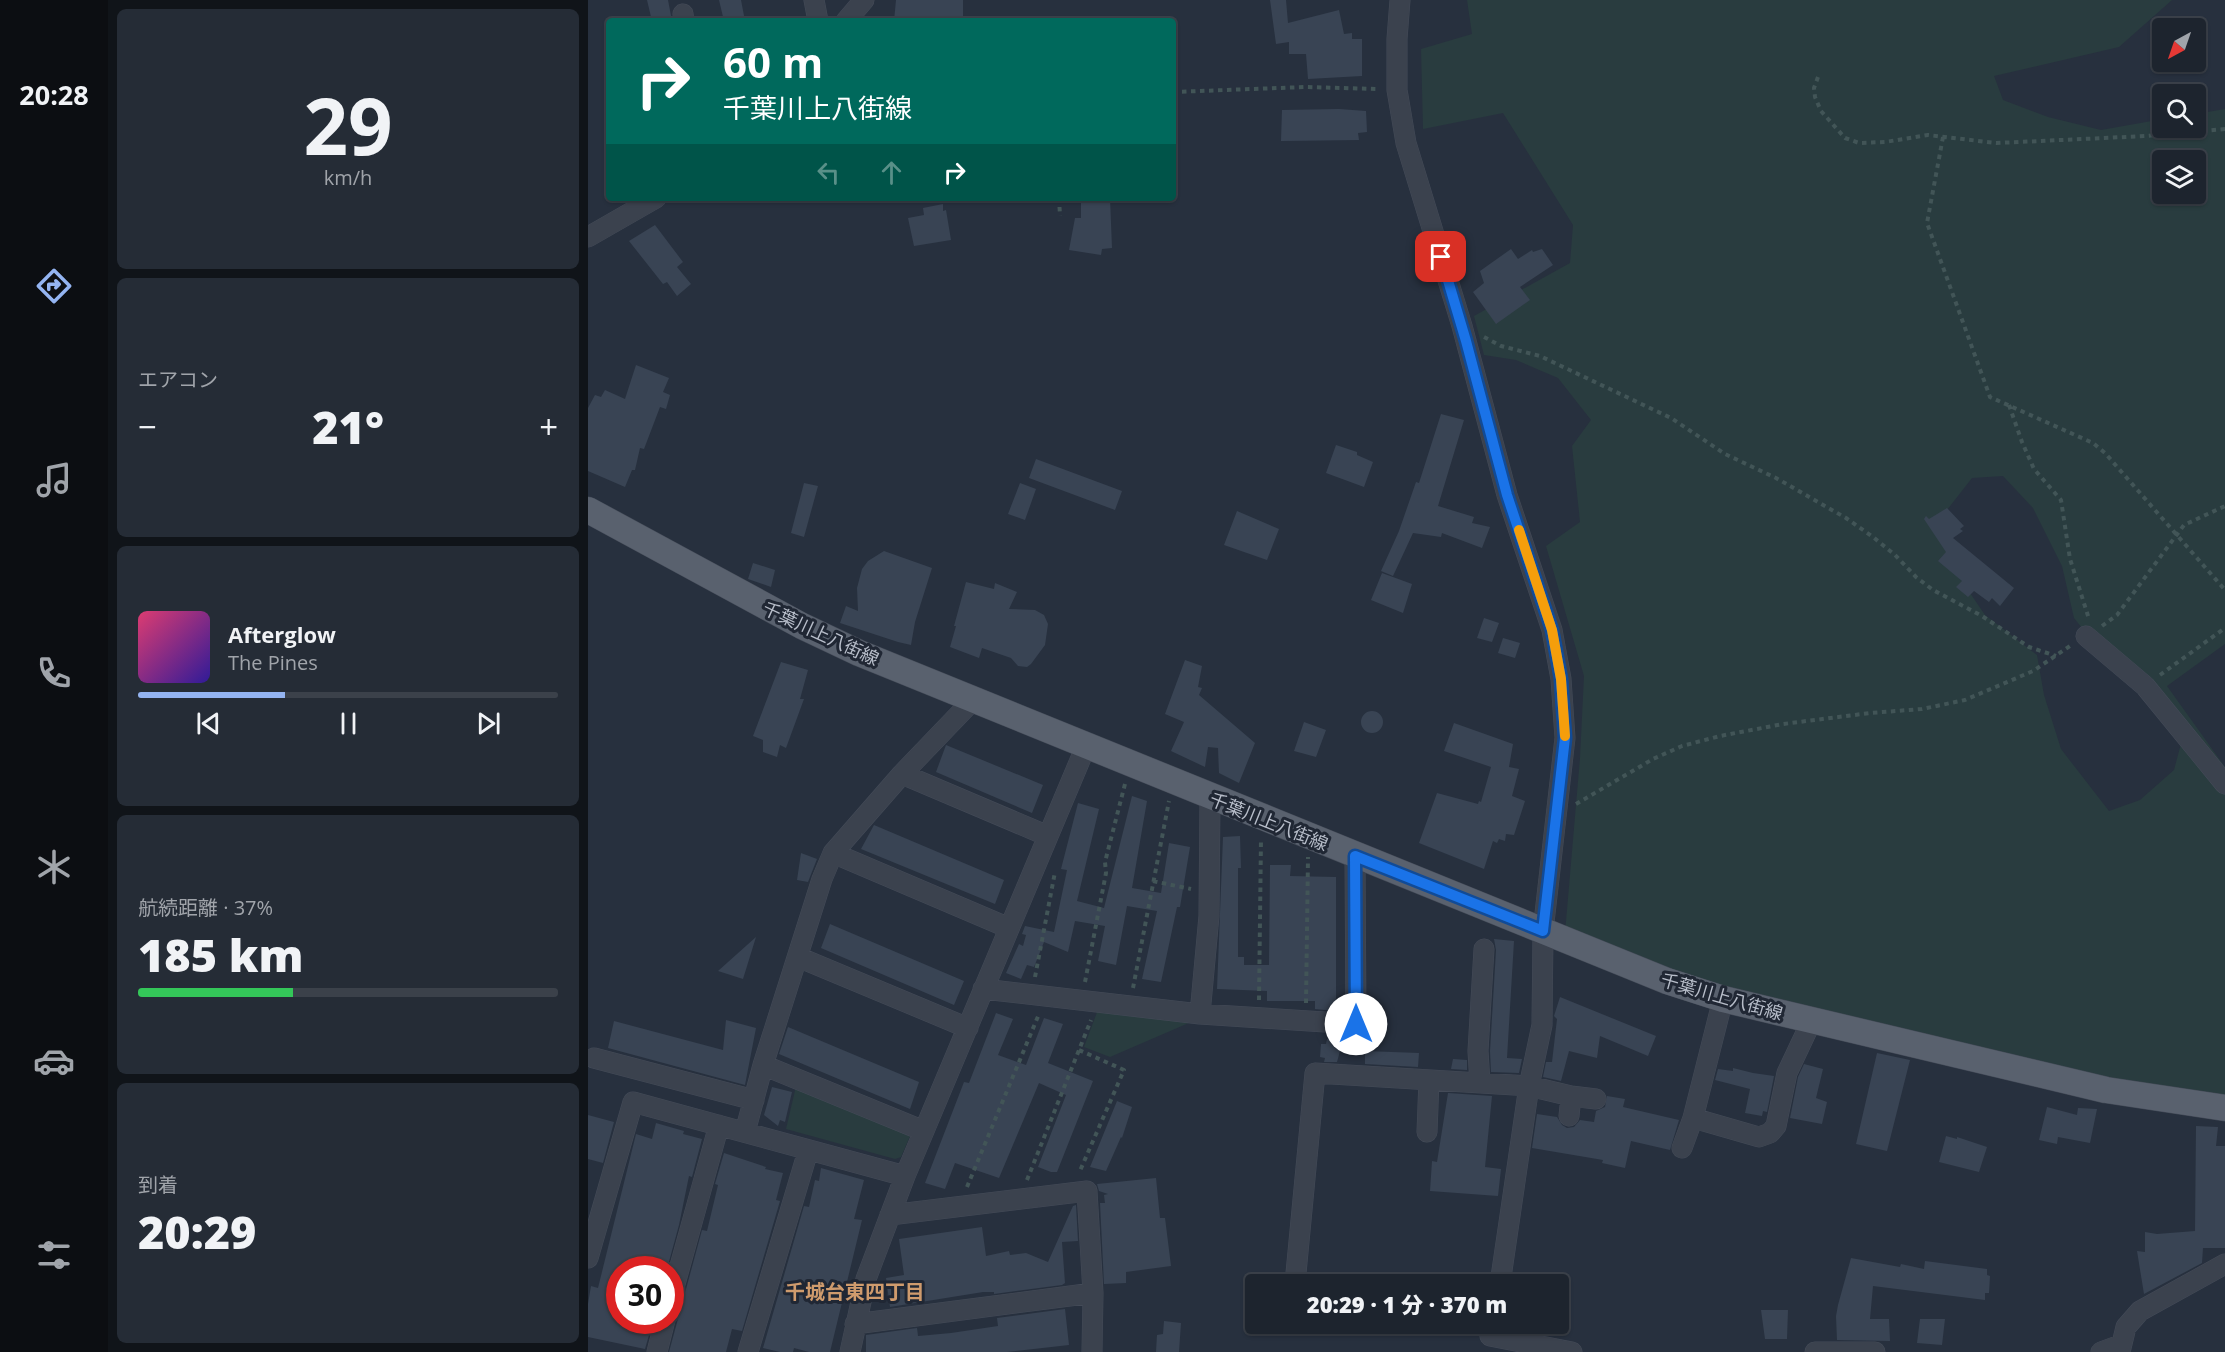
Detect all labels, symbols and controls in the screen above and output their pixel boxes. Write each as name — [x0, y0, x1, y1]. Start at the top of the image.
north arrow — [2152, 18, 2206, 72]
map controls — [2152, 18, 2206, 204]
text: 60 m — [723, 33, 823, 90]
icon: right — [624, 42, 702, 120]
text: 29 — [303, 72, 393, 178]
text: 20:28 — [19, 76, 89, 113]
button: search — [2152, 84, 2206, 138]
text: 千葉川上八街線 — [723, 89, 912, 126]
button: layers — [2152, 150, 2206, 204]
icon: left — [812, 156, 845, 189]
icon: ahead — [875, 156, 908, 189]
icon: right — [938, 156, 971, 189]
text: km/h — [324, 164, 372, 191]
pin — [1415, 231, 1466, 282]
icon: arrive — [1424, 240, 1457, 273]
icon: directions — [33, 265, 75, 307]
text: エアコン — [138, 366, 218, 393]
text: 21° — [312, 396, 384, 457]
text: − — [138, 404, 157, 449]
text: + — [539, 404, 558, 449]
icon: music — [33, 459, 75, 501]
street label: 千葉川上八街線 — [759, 595, 883, 671]
text: Afterglow — [228, 619, 336, 649]
text: The Pines — [228, 649, 318, 676]
icon: phone — [33, 652, 75, 694]
icon: previous — [192, 707, 225, 740]
icon: pause — [332, 707, 365, 740]
icon: next — [472, 707, 505, 740]
street label: 千葉川上八街線 — [1206, 786, 1332, 856]
icon: climate — [33, 846, 75, 888]
text: 航続距離 · 37% — [138, 894, 273, 921]
text: 185 km — [138, 924, 303, 985]
street label: 千葉川上八街線 — [1658, 967, 1786, 1025]
position arrow — [1324, 992, 1388, 1056]
icon: car — [33, 1040, 75, 1082]
text: 到着 — [138, 1171, 178, 1198]
text: 20:29 — [138, 1201, 256, 1262]
icon: filters — [33, 1234, 75, 1276]
speed limit sign: 30 — [606, 1256, 684, 1334]
district label: 千城台東四丁目 — [785, 1278, 925, 1305]
text: 20:29 · 1 分 · 370 m — [1307, 1289, 1507, 1319]

